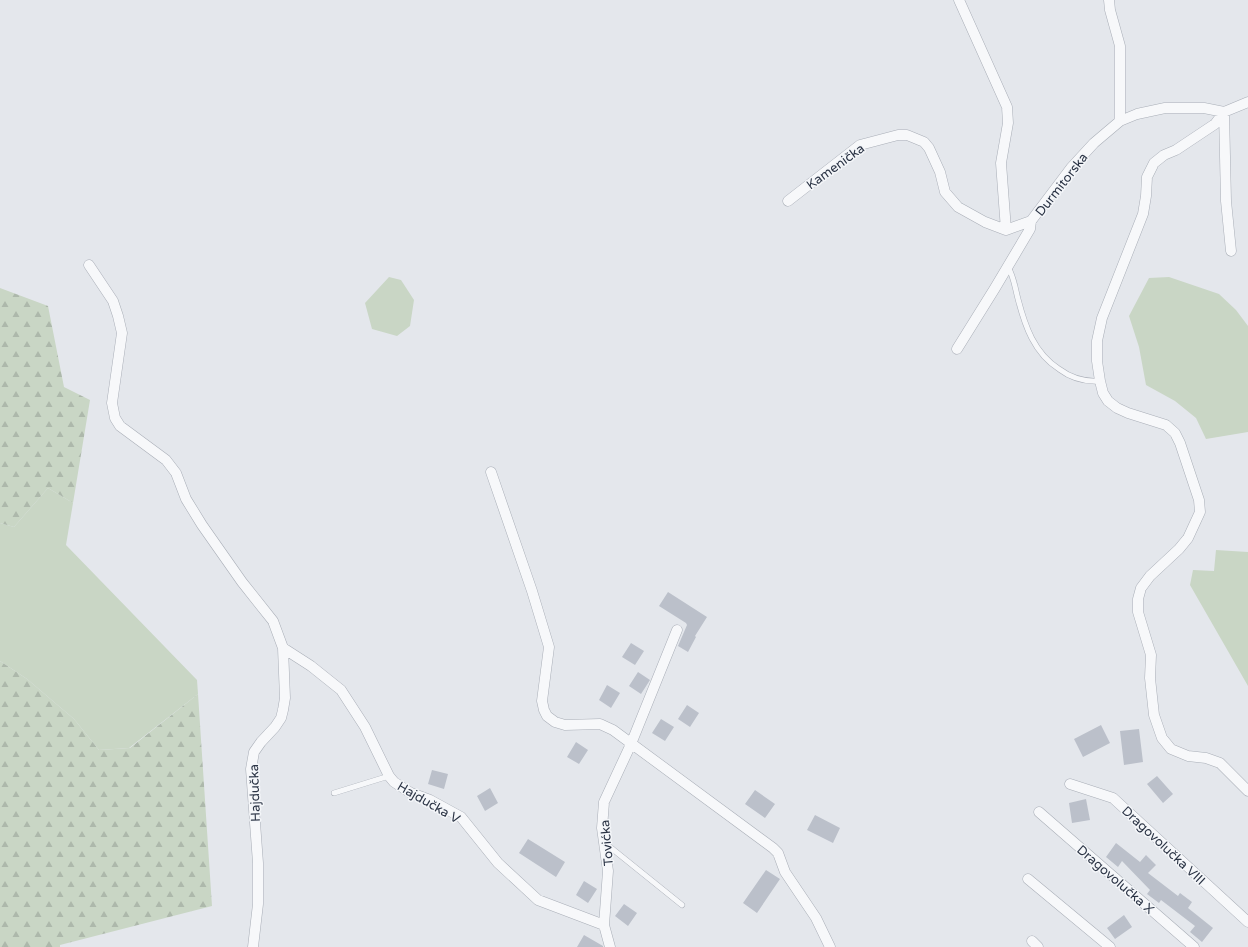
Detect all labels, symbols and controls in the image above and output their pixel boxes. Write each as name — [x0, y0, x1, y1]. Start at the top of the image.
street label: Kamenička — [804, 140, 868, 193]
street label: Durmitorska — [1032, 150, 1091, 219]
street label: Hajdučka — [246, 764, 264, 822]
street label: Hajdučka V — [394, 778, 463, 827]
street label: Dragovolučka VIII — [1118, 803, 1208, 889]
street label: Tovićka — [597, 819, 617, 867]
street label: Dragovolučka X — [1073, 842, 1157, 918]

